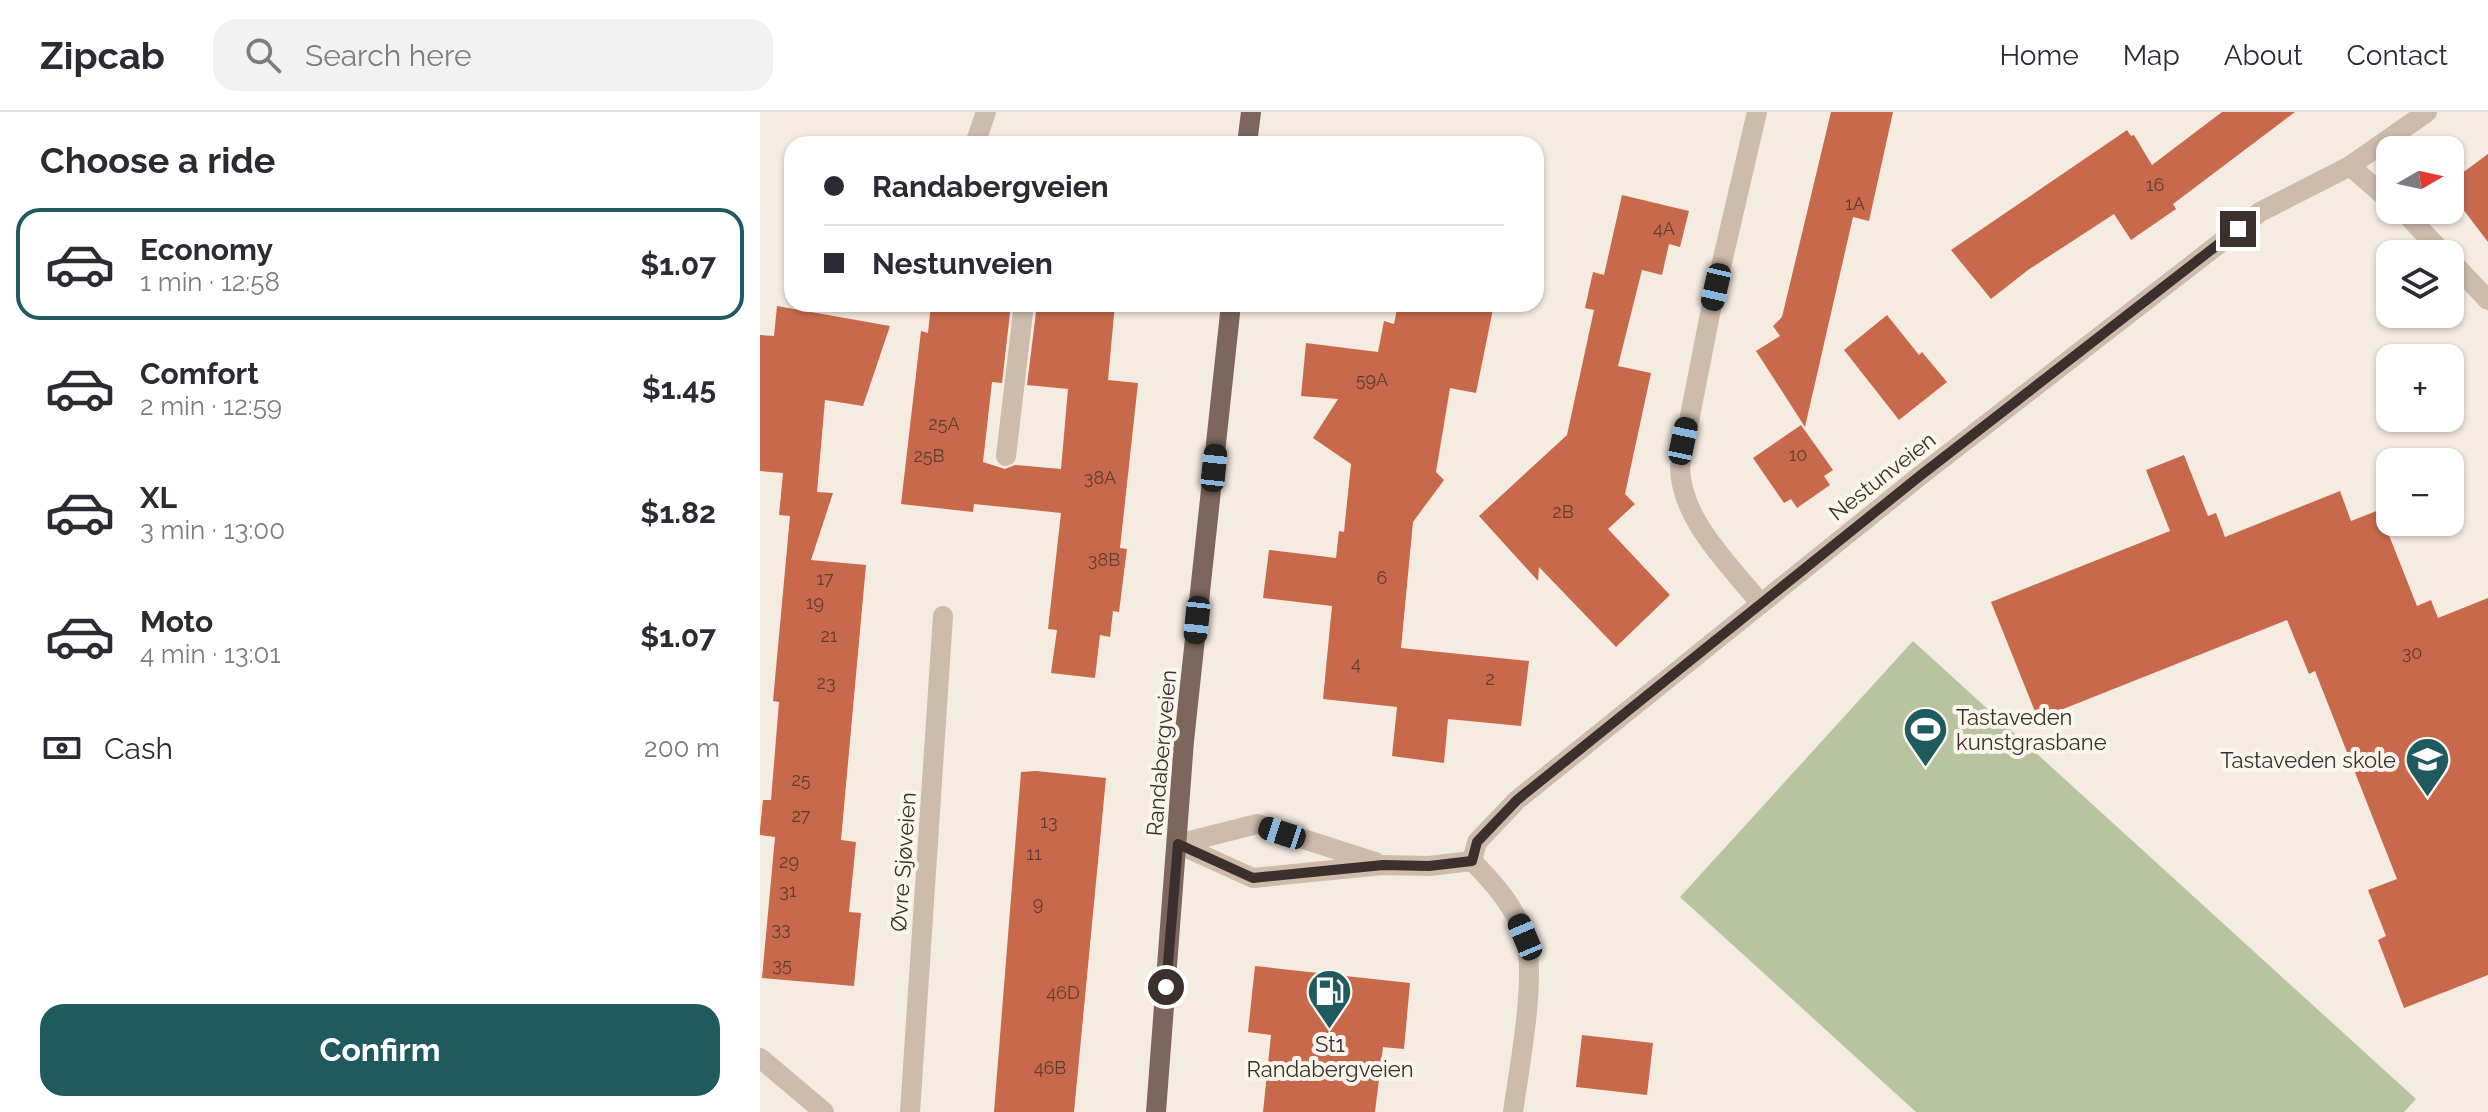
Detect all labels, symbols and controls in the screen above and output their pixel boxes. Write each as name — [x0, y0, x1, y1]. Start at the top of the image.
search box — [213, 19, 773, 91]
text: Zipcab — [40, 33, 165, 78]
icon: search — [241, 33, 285, 77]
text: Search here — [305, 38, 472, 73]
text: Home — [1999, 39, 2079, 72]
text: Map — [2123, 39, 2180, 72]
text: About — [2224, 39, 2303, 72]
text: Contact — [2347, 39, 2448, 72]
north arrow — [2376, 136, 2464, 224]
map controls — [2376, 136, 2464, 536]
text: Choose a ride — [40, 139, 275, 181]
text: Randabergveien — [872, 169, 1109, 204]
house number: 16 — [2146, 174, 2164, 195]
house number: 1A — [1845, 193, 1865, 214]
route end — [2220, 211, 2256, 247]
house number: 4A — [1653, 218, 1675, 239]
icon: car — [44, 228, 116, 300]
text: Economy — [140, 232, 273, 267]
button: layers — [2376, 240, 2464, 328]
text: Nestunveien — [872, 246, 1053, 281]
text: $1.07 — [640, 247, 716, 282]
car — [1699, 261, 1733, 313]
text: 1 min · 12:58 — [140, 267, 280, 297]
button: + — [2376, 344, 2464, 432]
icon: car — [44, 352, 116, 424]
text: Comfort — [140, 356, 259, 391]
house number: 59A — [1356, 369, 1388, 390]
text: $1.45 — [642, 371, 716, 406]
text: 2 min · 12:59 — [140, 391, 282, 421]
house number: 25A — [928, 413, 960, 434]
car — [1666, 415, 1700, 467]
street label: Nestunveien — [1824, 426, 1940, 526]
car — [1200, 443, 1228, 493]
house number: 10 — [1789, 444, 1807, 465]
house number: 25B — [913, 445, 945, 466]
button: − — [2376, 448, 2464, 536]
house number: 38A — [1084, 467, 1116, 488]
icon: car — [44, 476, 116, 548]
text: XL — [140, 480, 177, 515]
text: $1.82 — [640, 495, 716, 530]
house number: 2B — [1552, 501, 1574, 522]
text: 3 min · 13:00 — [140, 515, 285, 545]
house number: 38B — [1088, 549, 1120, 570]
house number: 6 — [1377, 567, 1388, 588]
house number: 17 — [816, 568, 834, 589]
house number: 19 — [806, 592, 824, 613]
car — [1183, 595, 1211, 645]
icon: car — [44, 600, 116, 672]
text: Moto — [140, 604, 213, 639]
text: $1.07 — [640, 619, 716, 654]
house number: 21 — [820, 625, 838, 646]
text: 4 min · 13:01 — [140, 639, 281, 669]
house number: 30 — [2402, 642, 2422, 663]
house number: 4 — [1351, 653, 1361, 674]
house number: 2 — [1485, 668, 1495, 689]
street label: Randabergveien — [1141, 669, 1181, 837]
house number: 23 — [817, 672, 836, 693]
place label: Tastaveden kunstgrasbane — [1956, 704, 2107, 755]
sports icon: Tastaveden kunstgrasbane — [1901, 706, 1949, 769]
icon: cash — [40, 726, 84, 770]
text: Cash — [104, 731, 173, 766]
text: 200 m — [644, 733, 720, 763]
school or university icon: Tastaveden skole — [2403, 736, 2451, 799]
place label: Tastaveden skole — [2220, 747, 2396, 773]
house number: 25 — [791, 769, 811, 790]
street label: Øvre Sjøveien — [885, 791, 921, 933]
house number: 27 — [791, 805, 811, 826]
house number: 13 — [1040, 811, 1058, 832]
car — [1255, 814, 1309, 852]
house number: 11 — [1026, 843, 1042, 864]
house number: 29 — [779, 851, 799, 872]
house number: 31 — [779, 880, 797, 901]
house number: 9 — [1033, 893, 1043, 914]
car — [1505, 910, 1545, 964]
house number: 33 — [771, 918, 791, 939]
house number: 35 — [772, 954, 792, 975]
fuel station icon: St1 Randabergveien — [1306, 967, 1354, 1030]
route start — [1148, 969, 1184, 1005]
house number: 46D — [1046, 982, 1080, 1003]
button: Confirm — [40, 1004, 720, 1096]
place label: St1 Randabergveien — [1247, 1031, 1413, 1082]
house number: 46B — [1034, 1057, 1066, 1078]

